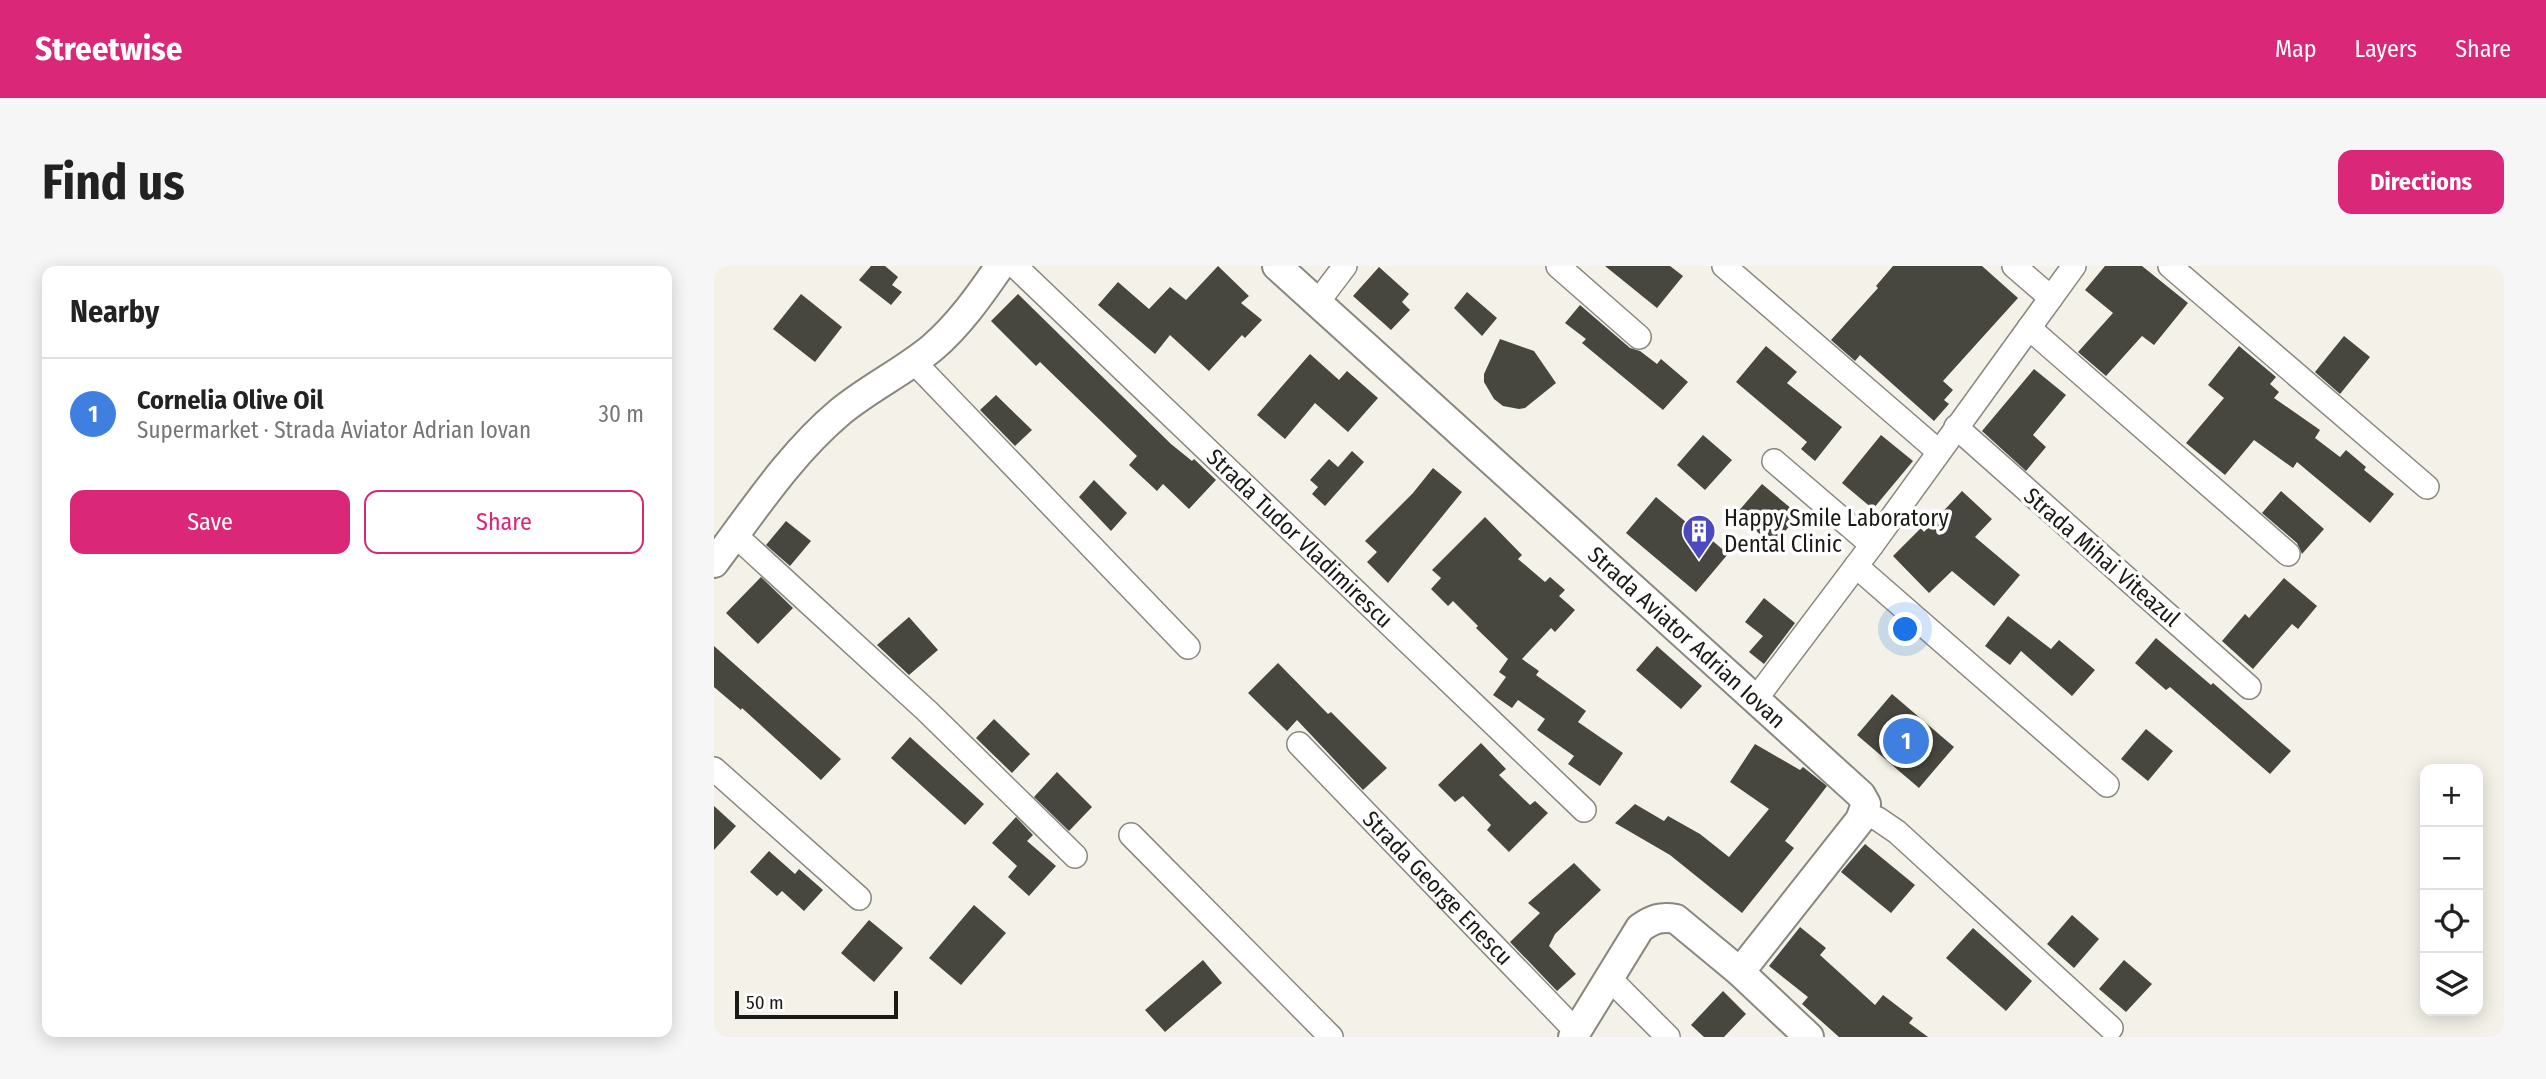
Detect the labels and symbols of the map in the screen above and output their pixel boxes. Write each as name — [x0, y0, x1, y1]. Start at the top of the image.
street label: Strada Tudor Vladimirescu — [1201, 443, 1399, 634]
street label: Strada Mihai Viteazul — [2018, 482, 2186, 632]
place label: Happy Smile Laboratory Dental Clinic — [1724, 504, 1949, 558]
building icon: Happy Smile Laboratory Dental Clinic — [1680, 512, 1718, 561]
street label: Strada Aviator Adrian Iovan — [1582, 541, 1792, 734]
your location — [1888, 612, 1922, 646]
pin: 1 — [1883, 715, 1929, 767]
street label: Strada George Enescu — [1357, 805, 1519, 971]
scale bar — [735, 988, 898, 1020]

